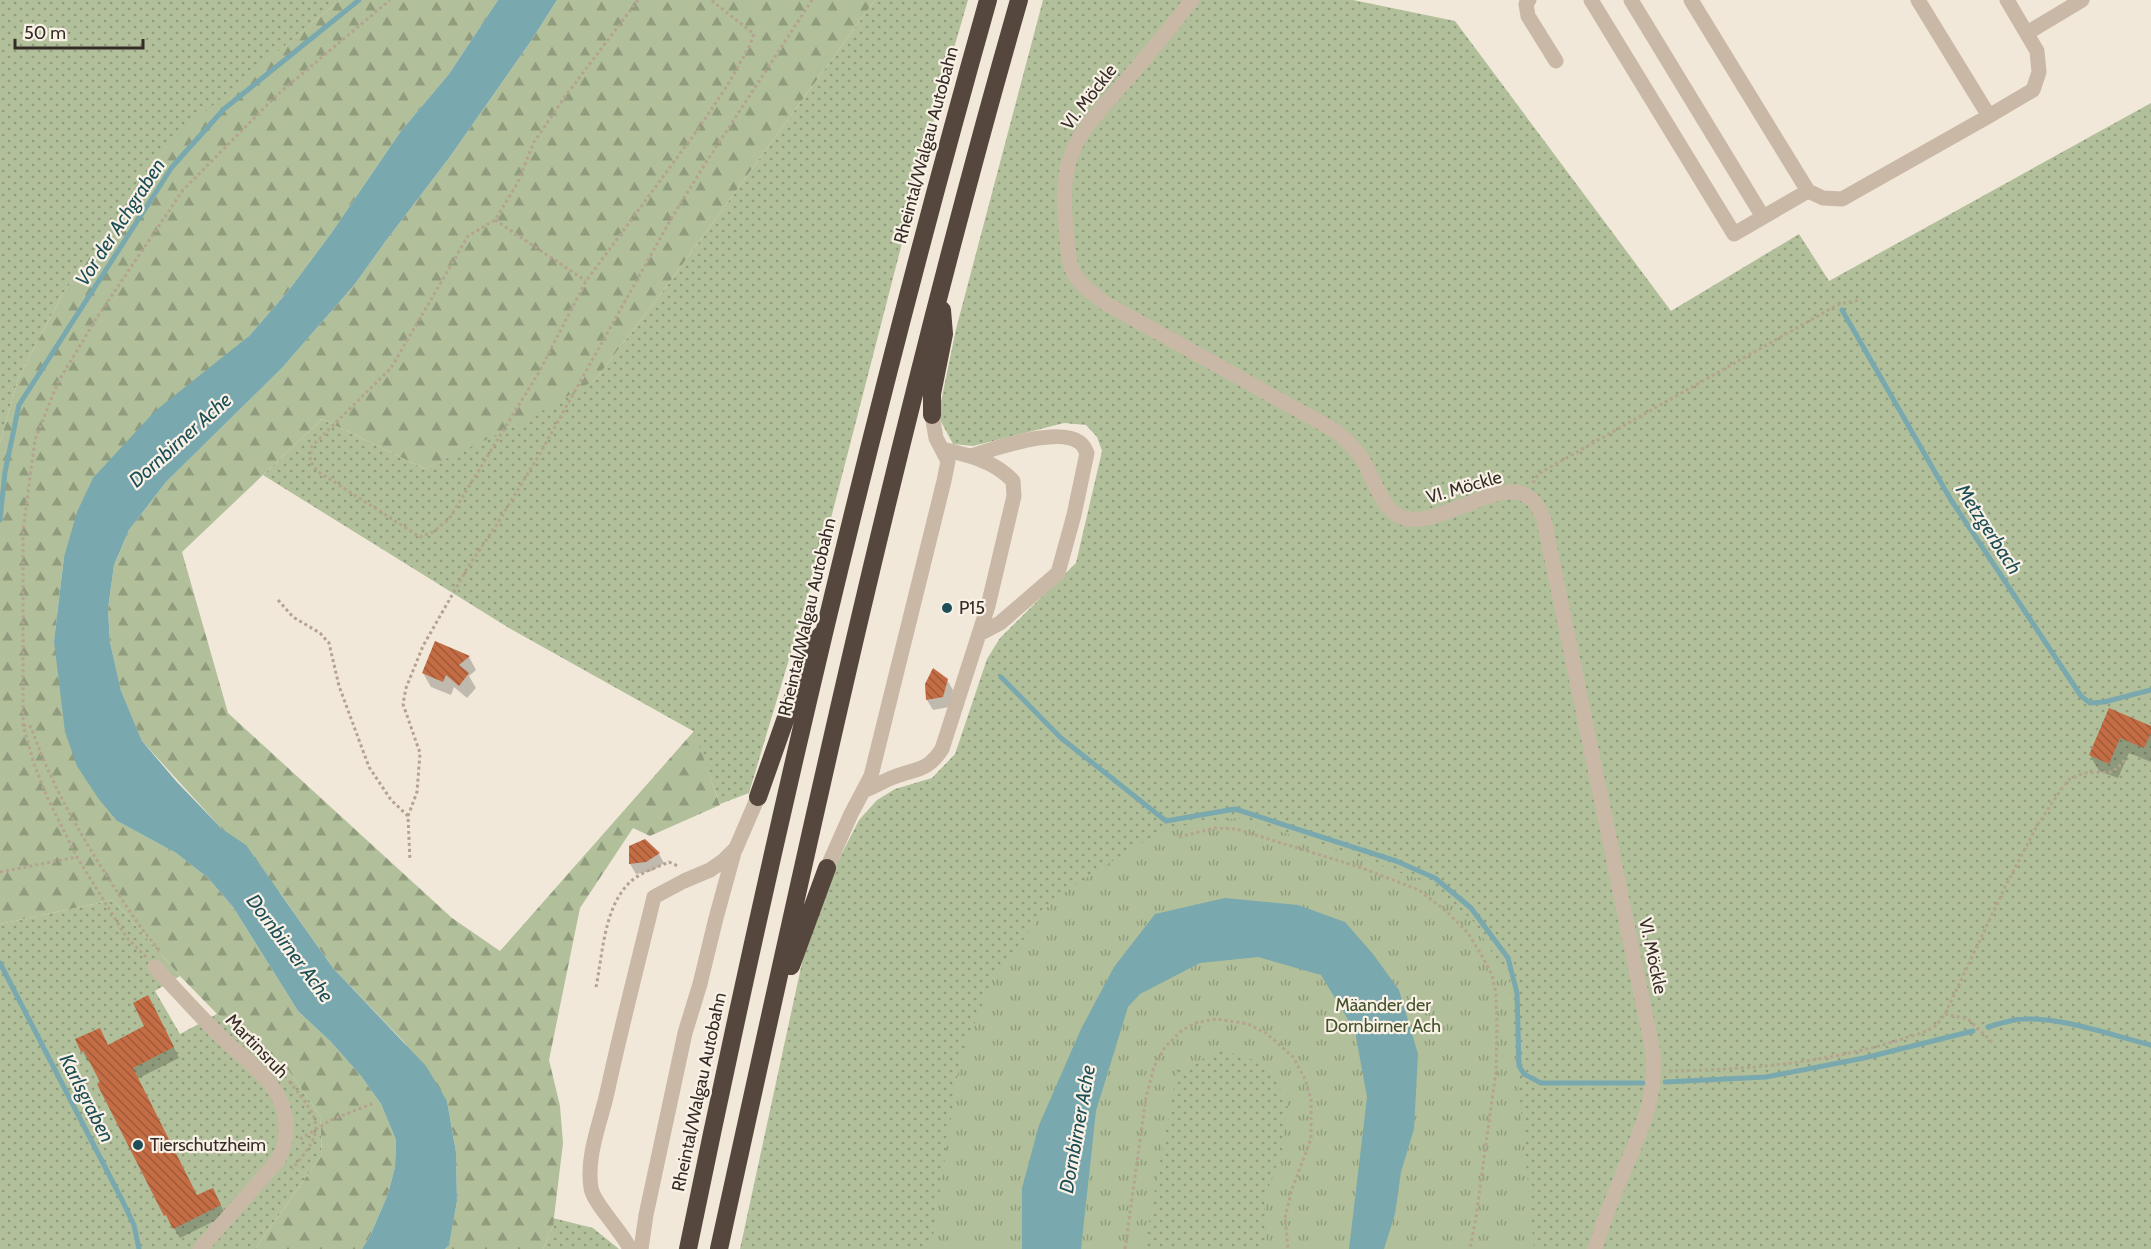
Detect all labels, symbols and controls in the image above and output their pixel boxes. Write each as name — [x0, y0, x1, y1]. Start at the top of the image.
scale bar — [15, 12, 142, 50]
text: 50 m — [24, 22, 66, 44]
street label: Rheintal/Walgau Autobahn — [889, 44, 963, 246]
street label: VI. Möckle — [1057, 60, 1121, 134]
water label: Vor der Achgraben — [70, 154, 170, 290]
water label: Dornbirner Ache — [124, 388, 236, 492]
street label: VI. Möckle — [1424, 466, 1504, 508]
water label: Metzgerbach — [1950, 479, 2027, 579]
street label: Rheintal/Walgau Autobahn — [773, 516, 841, 718]
place label: P15 — [959, 597, 985, 619]
marker: P15 — [940, 601, 954, 615]
water label: Dornbirner Ache — [241, 889, 339, 1007]
street label: VI. Möckle — [1634, 916, 1672, 996]
street label: Rheintal/Walgau Autobahn — [667, 990, 731, 1194]
park label: Mäander der Dornbirner Ach — [1325, 994, 1441, 1037]
street label: Martinsruh — [221, 1009, 293, 1083]
water label: Karlsgraben — [55, 1050, 119, 1146]
water label: Dornbirner Ache — [1054, 1063, 1100, 1195]
place label: Tierschutzheim — [150, 1134, 266, 1156]
marker: Tierschutzheim — [131, 1138, 145, 1152]

